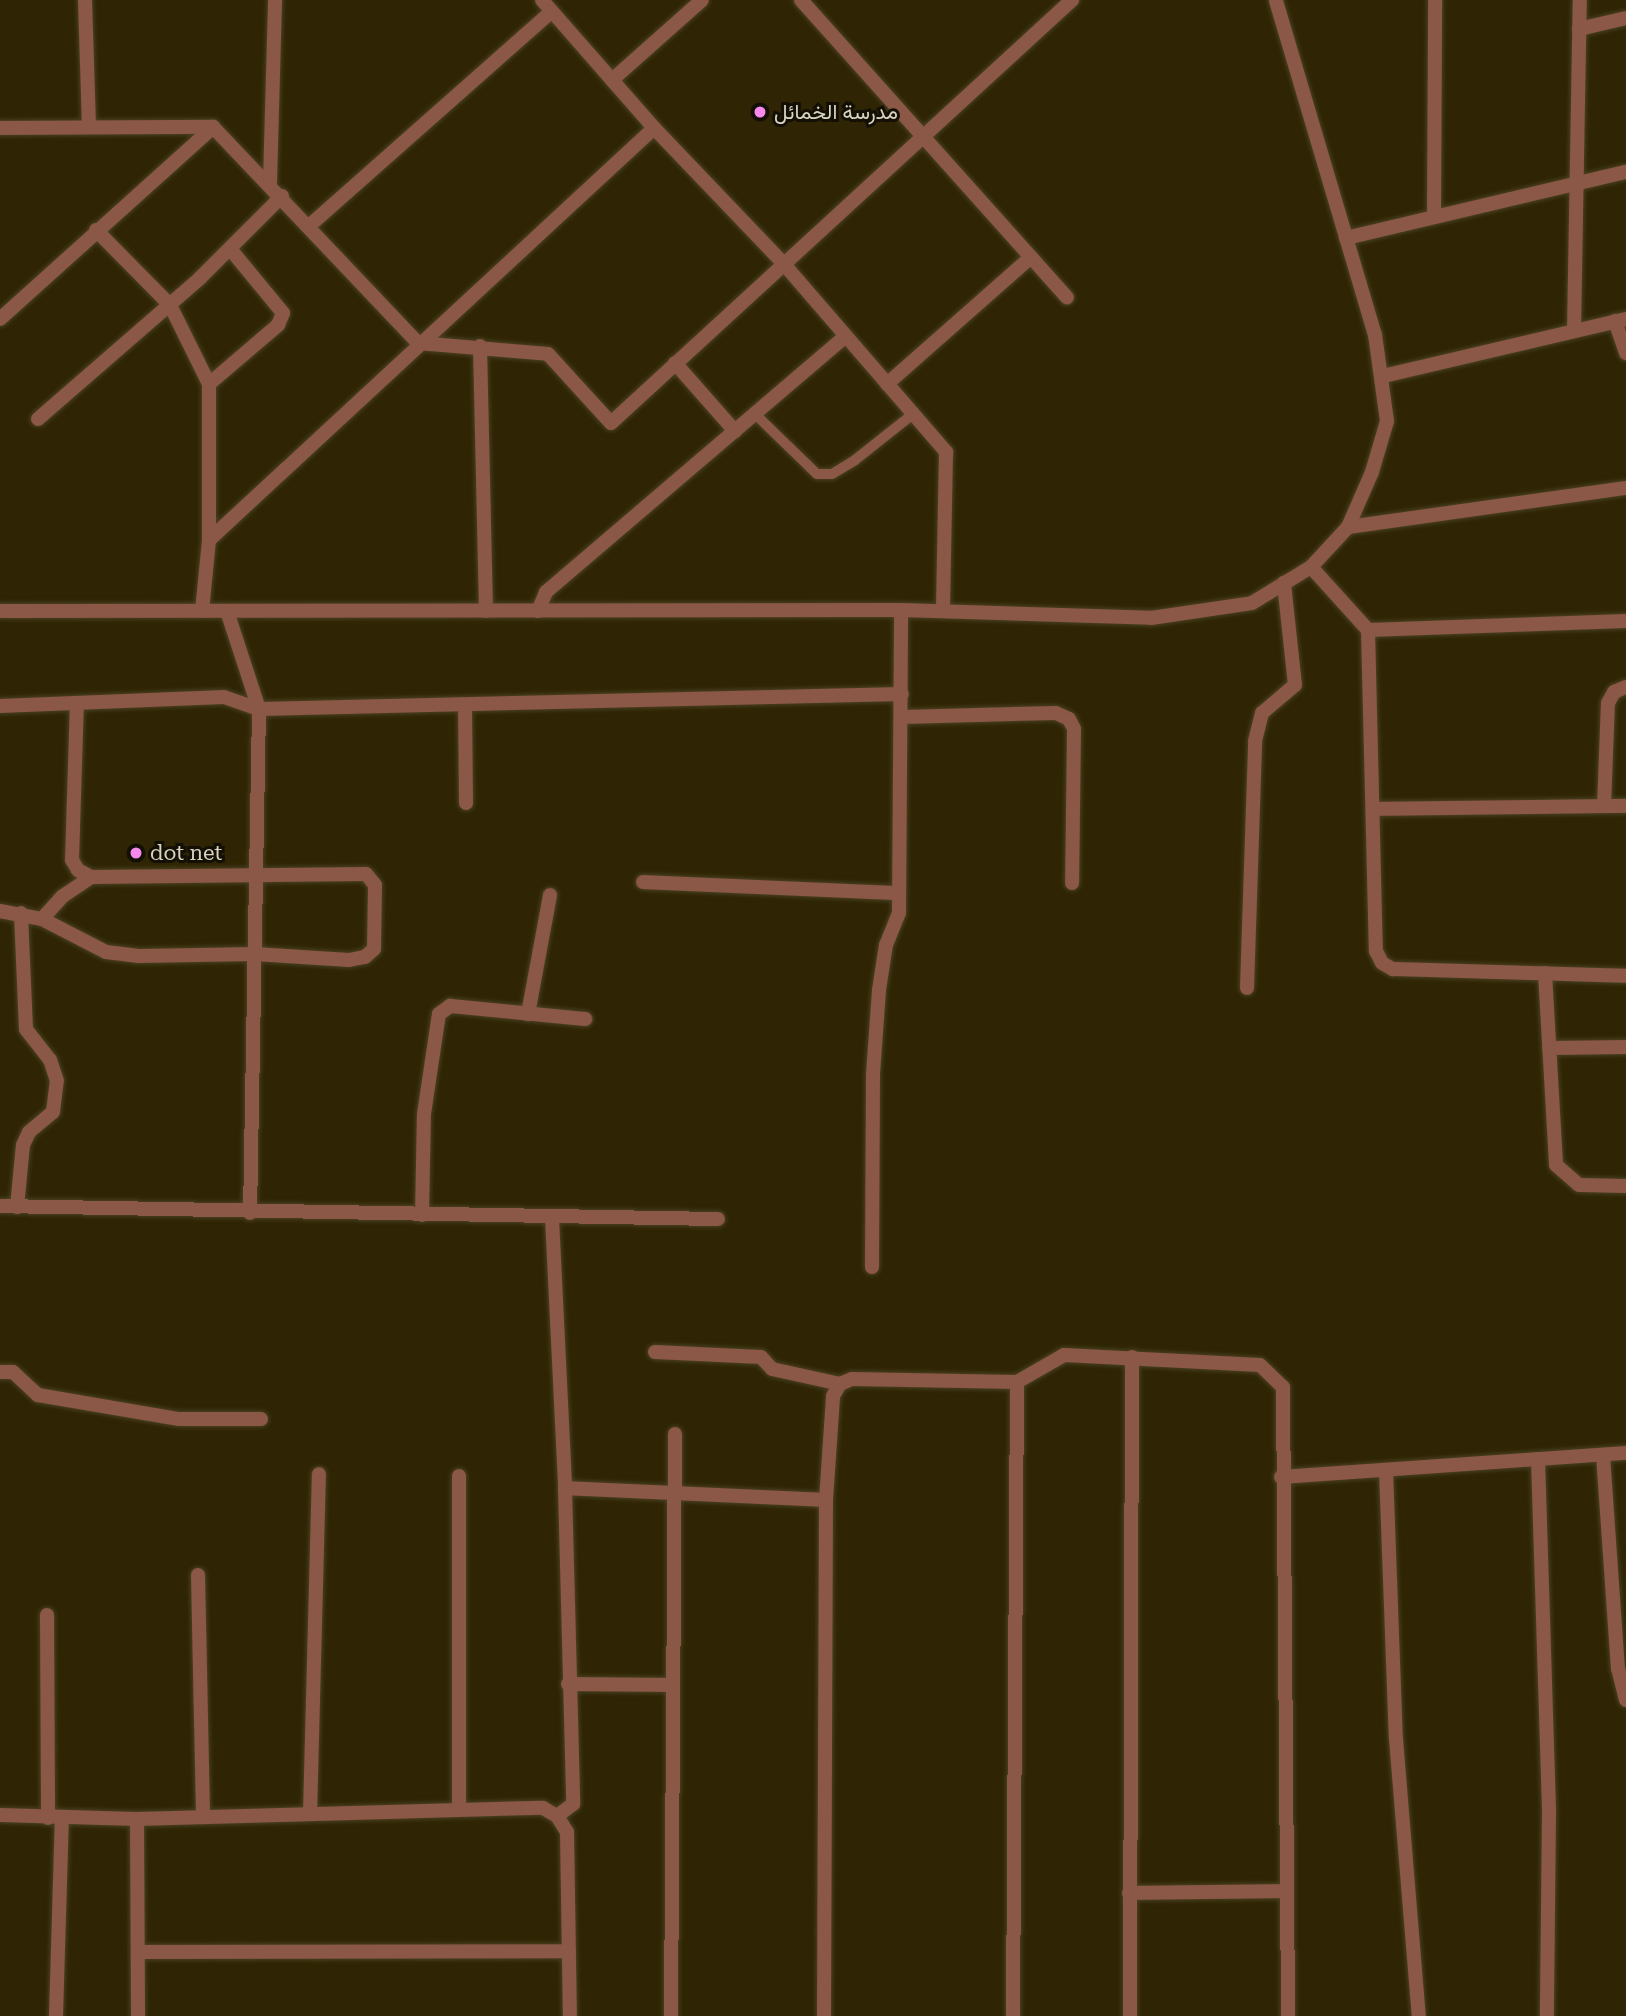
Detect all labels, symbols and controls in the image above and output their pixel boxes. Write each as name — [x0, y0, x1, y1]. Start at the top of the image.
place label: مدرسة الخمائل — [774, 99, 898, 125]
marker: مدرسة الخمائل — [752, 104, 768, 120]
place label: dot net — [150, 840, 222, 866]
marker: dot net — [128, 845, 144, 861]

